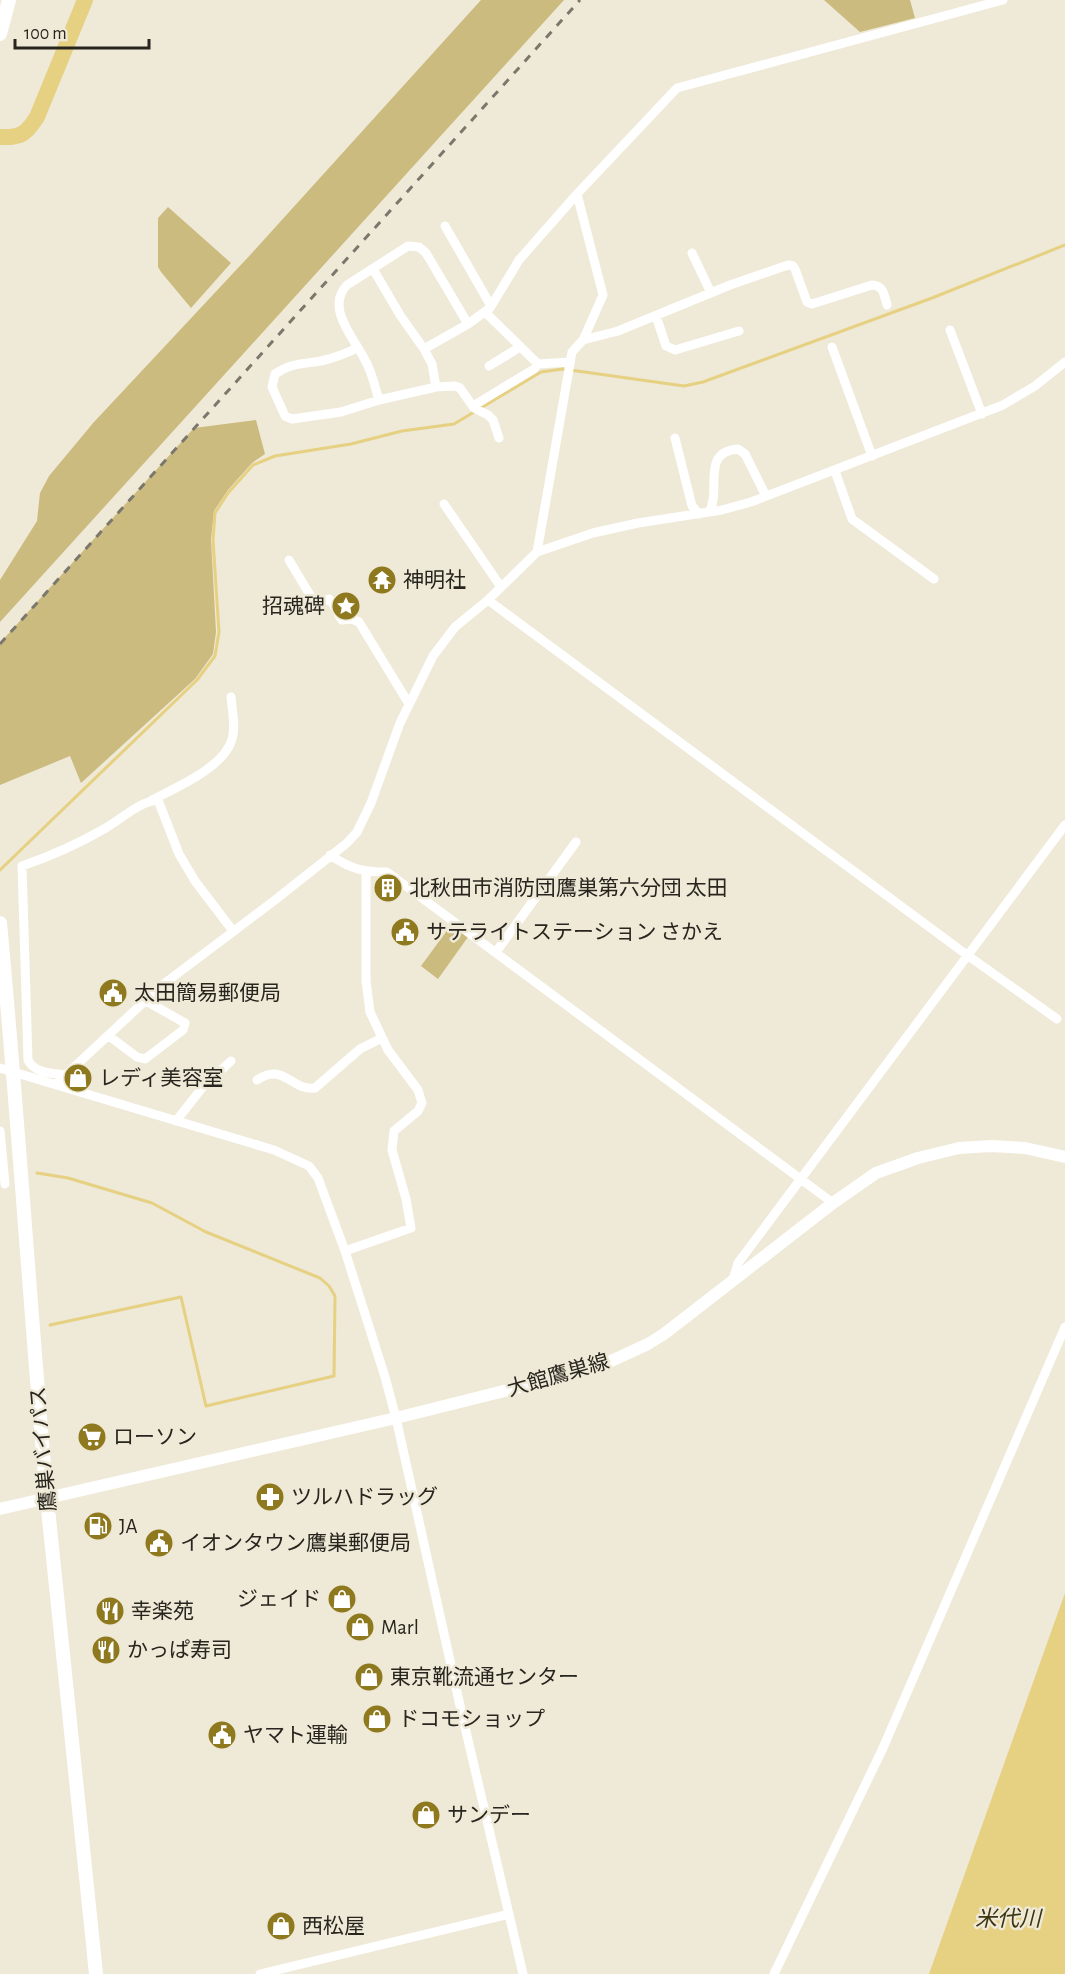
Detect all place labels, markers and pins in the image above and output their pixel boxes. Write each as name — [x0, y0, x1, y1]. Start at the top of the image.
temple icon: 神明社 — [366, 564, 398, 596]
place label: 神明社 — [403, 569, 466, 591]
place icon: 招魂碑 — [330, 590, 362, 622]
place label: 招魂碑 — [262, 595, 325, 617]
building icon: 北秋田市消防団鷹巣第六分団 太田 — [372, 872, 404, 904]
place label: 北秋田市消防団鷹巣第六分団 太田 — [409, 877, 727, 899]
public building icon: サテライトステーション さかえ — [389, 916, 421, 948]
place label: サテライトステーション さかえ — [426, 922, 723, 943]
public building icon: 太田簡易郵便局 — [97, 977, 129, 1009]
place label: 太田簡易郵便局 — [134, 982, 281, 1004]
shop icon: レディ美容室 — [62, 1062, 94, 1094]
place label: レディ美容室 — [99, 1067, 224, 1089]
supermarket icon: ローソン — [76, 1421, 108, 1453]
place label: ローソン — [113, 1427, 197, 1448]
pharmacy icon: ツルハドラッグ — [254, 1481, 286, 1513]
place label: ツルハドラッグ — [291, 1486, 438, 1508]
fuel station icon: JA — [82, 1510, 114, 1542]
place label: JA — [119, 1516, 138, 1537]
public building icon: イオンタウン鷹巣郵便局 — [143, 1527, 175, 1559]
place label: イオンタウン鷹巣郵便局 — [180, 1532, 411, 1554]
shop icon: ジェイド — [326, 1583, 358, 1615]
place label: ジェイド — [237, 1589, 321, 1610]
restaurant icon: 幸楽苑 — [94, 1595, 126, 1627]
place label: 幸楽苑 — [131, 1600, 194, 1622]
shop icon: Marl — [344, 1611, 376, 1643]
place label: Marl — [381, 1617, 419, 1638]
restaurant icon: かっぱ寿司 — [90, 1634, 122, 1666]
place label: かっぱ寿司 — [127, 1639, 232, 1661]
shop icon: 東京靴流通センター — [353, 1661, 385, 1693]
place label: 東京靴流通センター — [390, 1666, 579, 1688]
shop icon: ドコモショップ — [361, 1703, 393, 1735]
place label: ドコモショップ — [398, 1708, 545, 1730]
public building icon: ヤマト運輸 — [206, 1719, 238, 1751]
place label: ヤマト運輸 — [243, 1724, 348, 1746]
shop icon: サンデー — [410, 1799, 442, 1831]
place label: サンデー — [447, 1804, 531, 1826]
shop icon: 西松屋 — [265, 1910, 297, 1942]
place label: 西松屋 — [302, 1915, 365, 1937]

